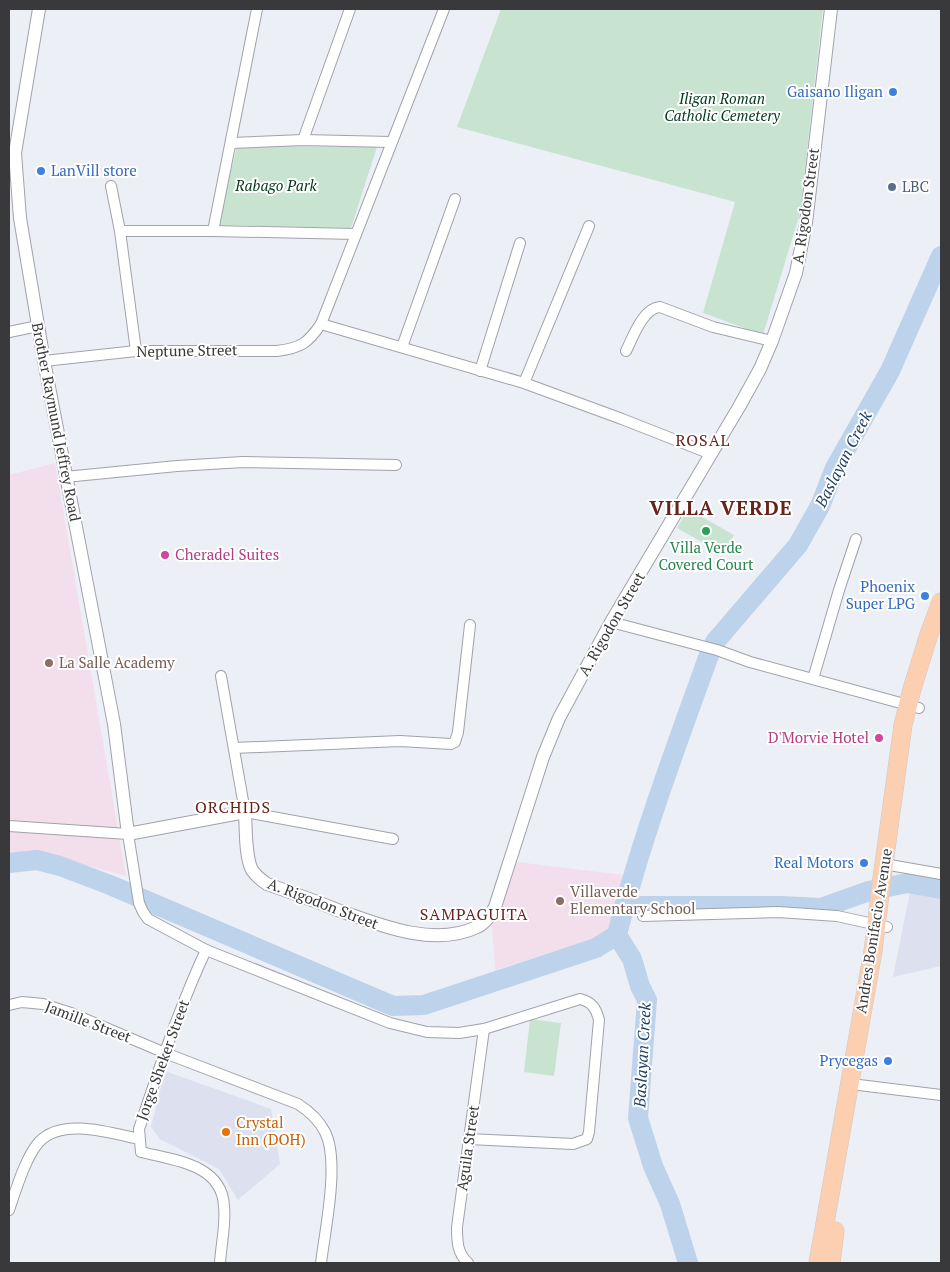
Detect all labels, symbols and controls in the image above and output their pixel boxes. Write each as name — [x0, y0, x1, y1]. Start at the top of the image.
place label: Gaisano Iligan — [787, 81, 883, 101]
marker: Gaisano Iligan — [887, 86, 899, 98]
park label: Iligan Roman Catholic Cemetery — [664, 88, 781, 125]
street label: A. Rigodon Street — [787, 146, 823, 265]
place label: LanVill store — [51, 160, 137, 180]
marker: LanVill store — [35, 165, 47, 177]
park label: Rabago Park — [234, 175, 317, 195]
place label: LBC — [902, 176, 929, 196]
marker: LBC — [886, 181, 898, 193]
street label: Brother Raymund Jeffrey Road — [28, 321, 86, 523]
street label: Neptune Street — [136, 339, 238, 361]
water label: Baslayan Creek — [809, 407, 877, 512]
district label: ROSAL — [676, 429, 730, 451]
district label: VILLA VERDE — [649, 494, 793, 521]
marker: Villa Verde Covered Court — [700, 525, 712, 537]
place label: Villa Verde Covered Court — [658, 537, 754, 574]
place label: Cheradel Suites — [175, 544, 279, 564]
marker: Cheradel Suites — [159, 549, 171, 561]
street label: A. Rigodon Street — [573, 567, 649, 679]
place label: Phoenix Super LPG — [846, 576, 916, 613]
marker: Phoenix Super LPG — [919, 590, 931, 602]
place label: La Salle Academy — [59, 652, 175, 672]
marker: La Salle Academy — [43, 657, 55, 669]
place label: D'Morvie Hotel — [768, 727, 869, 747]
marker: D'Morvie Hotel — [873, 732, 885, 744]
district label: ORCHIDS — [195, 796, 271, 818]
street label: Andres Bonifacio Avenue — [850, 847, 896, 1015]
place label: Real Motors — [774, 852, 854, 872]
marker: Real Motors — [858, 857, 870, 869]
street label: A. Rigodon Street — [265, 873, 382, 934]
place label: Villaverde Elementary School — [570, 881, 696, 918]
marker: Villaverde Elementary School — [554, 895, 566, 907]
district label: SAMPAGUITA — [420, 903, 528, 925]
street label: Jamille Street — [43, 996, 135, 1047]
street label: Jorge Sheker Street — [131, 996, 193, 1123]
water label: Baslayan Creek — [628, 1002, 656, 1109]
place label: Prycegas — [820, 1050, 878, 1070]
marker: Prycegas — [882, 1055, 894, 1067]
street label: Aguila Street — [451, 1103, 483, 1192]
place label: Crystal Inn (DOH) — [236, 1112, 306, 1149]
marker: Crystal Inn (DOH) — [220, 1126, 232, 1138]

